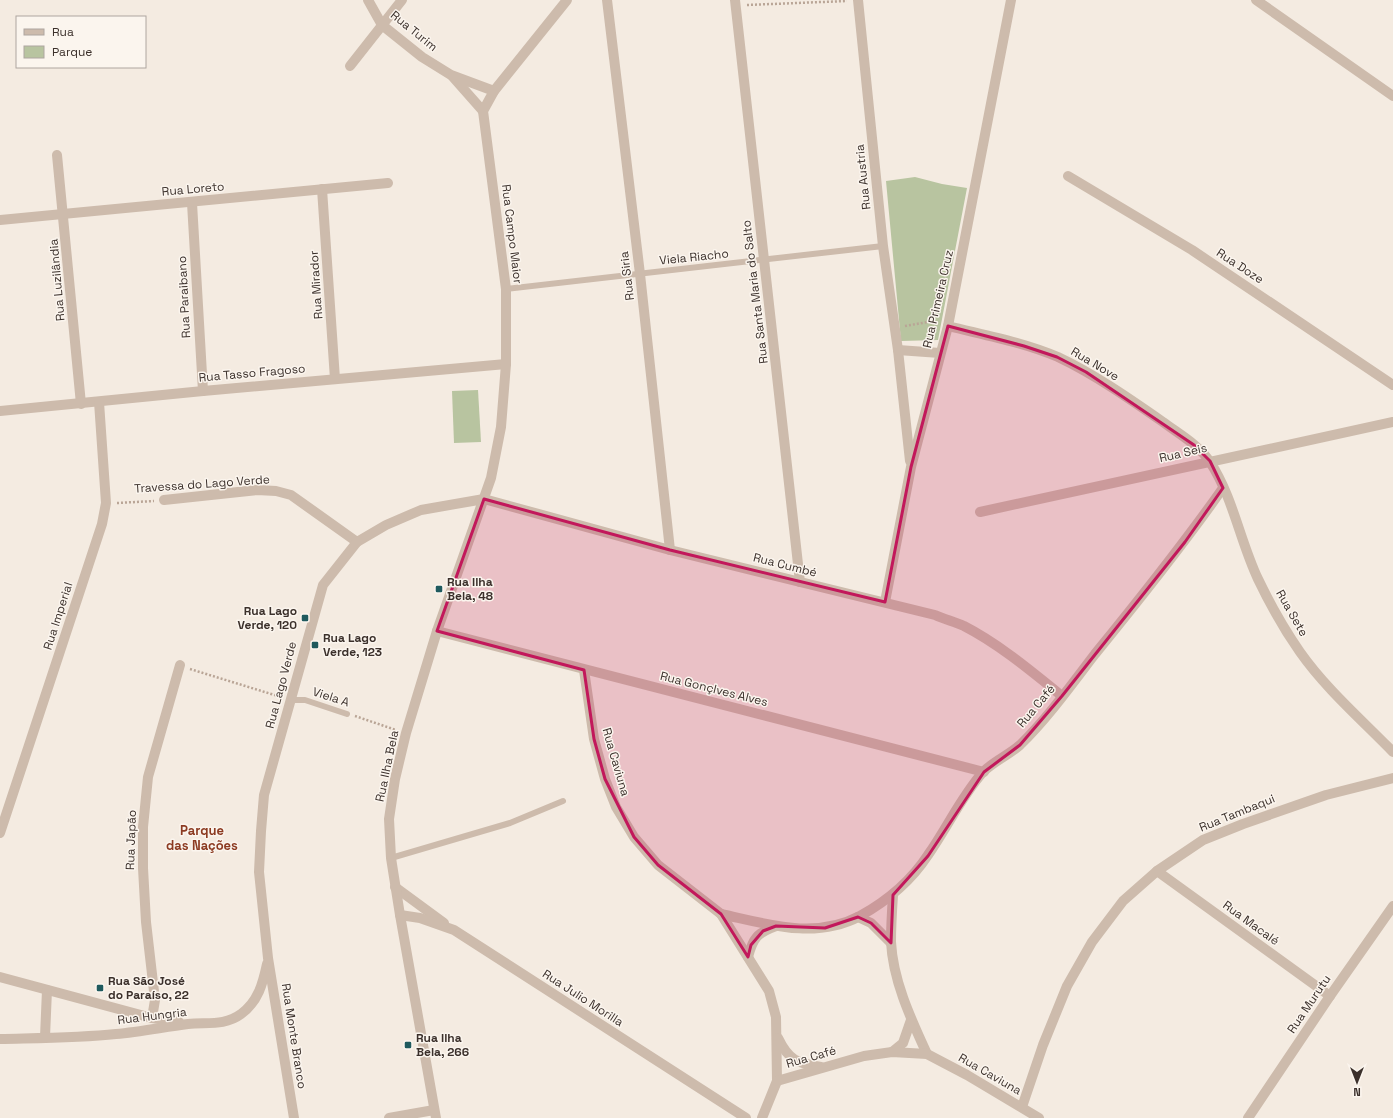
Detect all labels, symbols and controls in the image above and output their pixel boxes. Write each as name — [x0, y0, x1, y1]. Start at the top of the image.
street label: Rua Turim — [387, 7, 441, 55]
legend — [16, 16, 146, 68]
text: Rua — [52, 24, 74, 40]
text: Parque — [52, 44, 92, 60]
street label: Rua Austria — [852, 143, 874, 211]
street label: Rua Loreto — [161, 178, 225, 200]
street label: Rua Campo Maior — [498, 183, 526, 285]
street label: Rua Santa Maria do Salto — [738, 219, 772, 365]
street label: Rua Luzilândia — [45, 238, 69, 322]
street label: Viela Riacho — [659, 245, 729, 269]
street label: Rua Doze — [1213, 245, 1267, 287]
street label: Rua Primeira Cruz — [919, 248, 957, 350]
street label: Rua Mirador — [306, 250, 326, 320]
street label: Rua Siria — [616, 250, 638, 302]
street label: Rua Paraibano — [174, 255, 194, 339]
street label: Rua Nove — [1068, 343, 1122, 385]
street label: Rua Tasso Fragoso — [198, 360, 306, 386]
street label: Rua Seis — [1158, 440, 1208, 466]
street label: Travessa do Lago Verde — [134, 471, 270, 497]
street label: Rua Cumbé — [751, 549, 819, 581]
place label: Rua Ilha Bela, 48 — [447, 574, 493, 604]
street label: Rua Imperial — [40, 580, 76, 652]
marker: Rua Ilha Bela, 48 — [434, 584, 444, 594]
street label: Rua Sete — [1272, 587, 1312, 639]
place label: Rua Lago Verde, 120 — [237, 603, 297, 633]
marker: Rua Lago Verde, 120 — [300, 613, 310, 623]
place label: Rua Lago Verde, 123 — [323, 630, 382, 660]
street label: Rua Lago Verde — [262, 640, 300, 730]
marker: Rua Lago Verde, 123 — [310, 640, 320, 650]
street label: Rua Gonçlves Alves — [658, 668, 770, 710]
street label: Rua Café — [1013, 681, 1059, 731]
street label: Viela A — [311, 684, 352, 711]
street label: Rua Caviuna — [599, 726, 633, 798]
street label: Rua Ilha Bela — [372, 729, 402, 803]
street label: Rua Tambaqui — [1197, 791, 1277, 835]
street label: Rua Japão — [122, 809, 140, 871]
district label: Parque das Nações — [166, 822, 238, 854]
street label: Rua Macalé — [1220, 897, 1282, 949]
street label: Rua Julio Morilla — [539, 966, 627, 1030]
street label: Rua Murutu — [1284, 972, 1334, 1036]
place label: Rua São José do Paraíso, 22 — [108, 973, 189, 1003]
street label: Rua Monte Branco — [278, 982, 310, 1090]
marker: Rua São José do Paraíso, 22 — [95, 983, 105, 993]
street label: Rua Hungria — [117, 1004, 188, 1028]
place label: Rua Ilha Bela, 266 — [416, 1030, 469, 1060]
marker: Rua Ilha Bela, 266 — [403, 1040, 413, 1050]
street label: Rua Café — [784, 1042, 838, 1072]
street label: Rua Caviuna — [956, 1050, 1024, 1099]
north arrow — [1337, 1062, 1377, 1102]
text: N — [1353, 1085, 1361, 1099]

